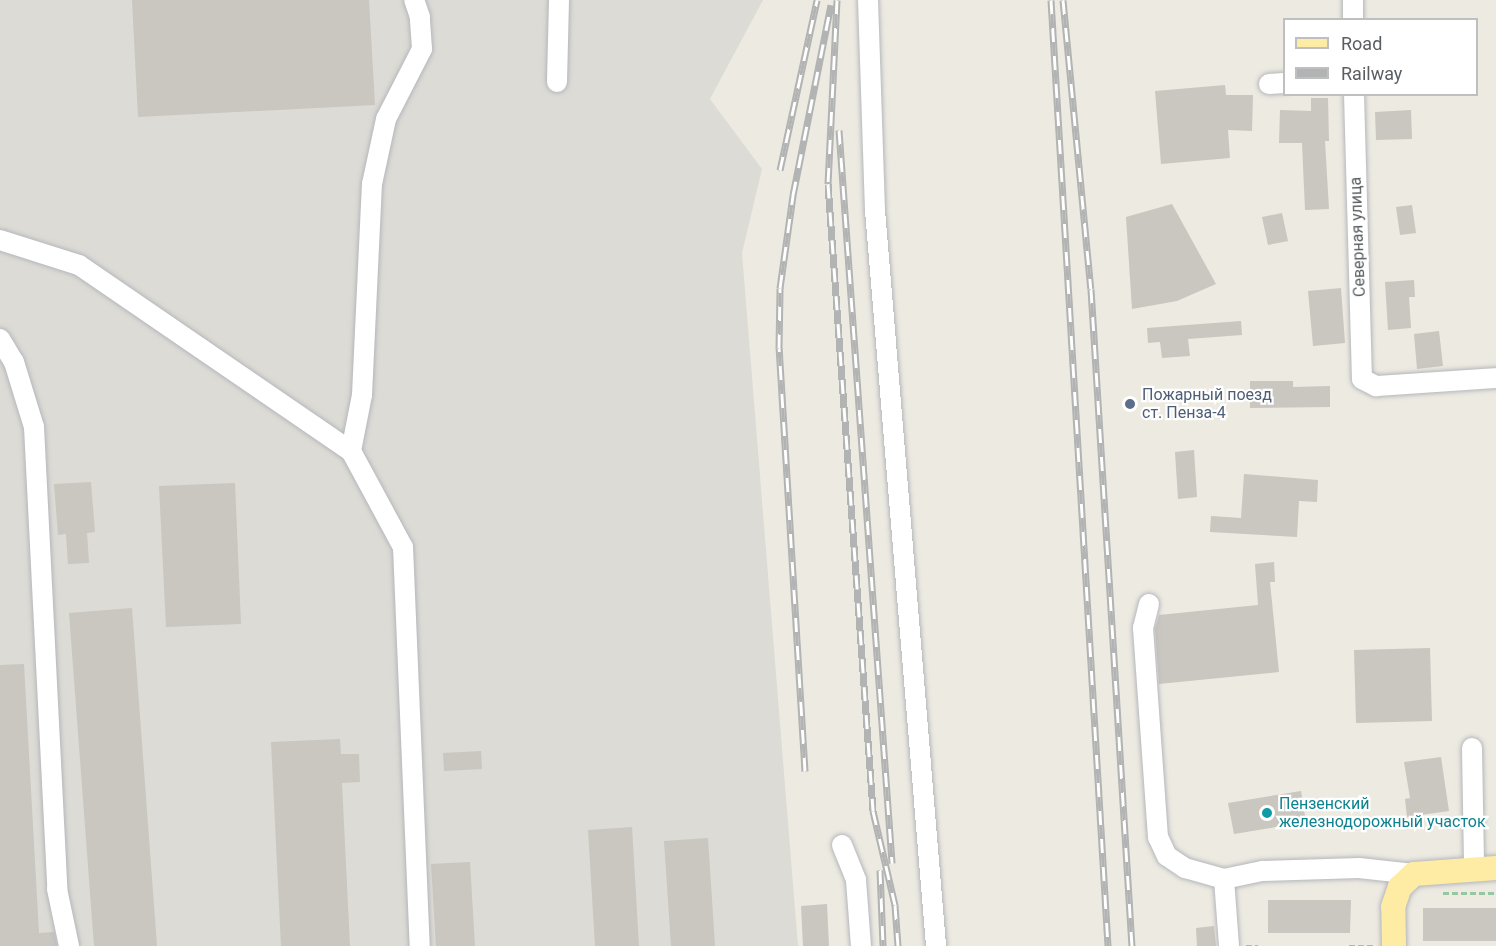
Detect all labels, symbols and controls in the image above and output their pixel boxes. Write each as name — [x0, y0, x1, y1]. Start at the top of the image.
legend — [1283, 18, 1478, 96]
text: Road — [1341, 33, 1382, 54]
text: Railway — [1341, 63, 1402, 84]
street label: Северная улица — [1346, 177, 1370, 297]
place label: Пожарный поезд ст. Пенза-4 — [1142, 385, 1272, 423]
marker: Пожарный поезд ст. Пенза-4 — [1123, 397, 1137, 411]
place label: Пензенский железнодорожный участок — [1279, 794, 1486, 832]
marker: Пензенский железнодорожный участок — [1260, 806, 1274, 820]

